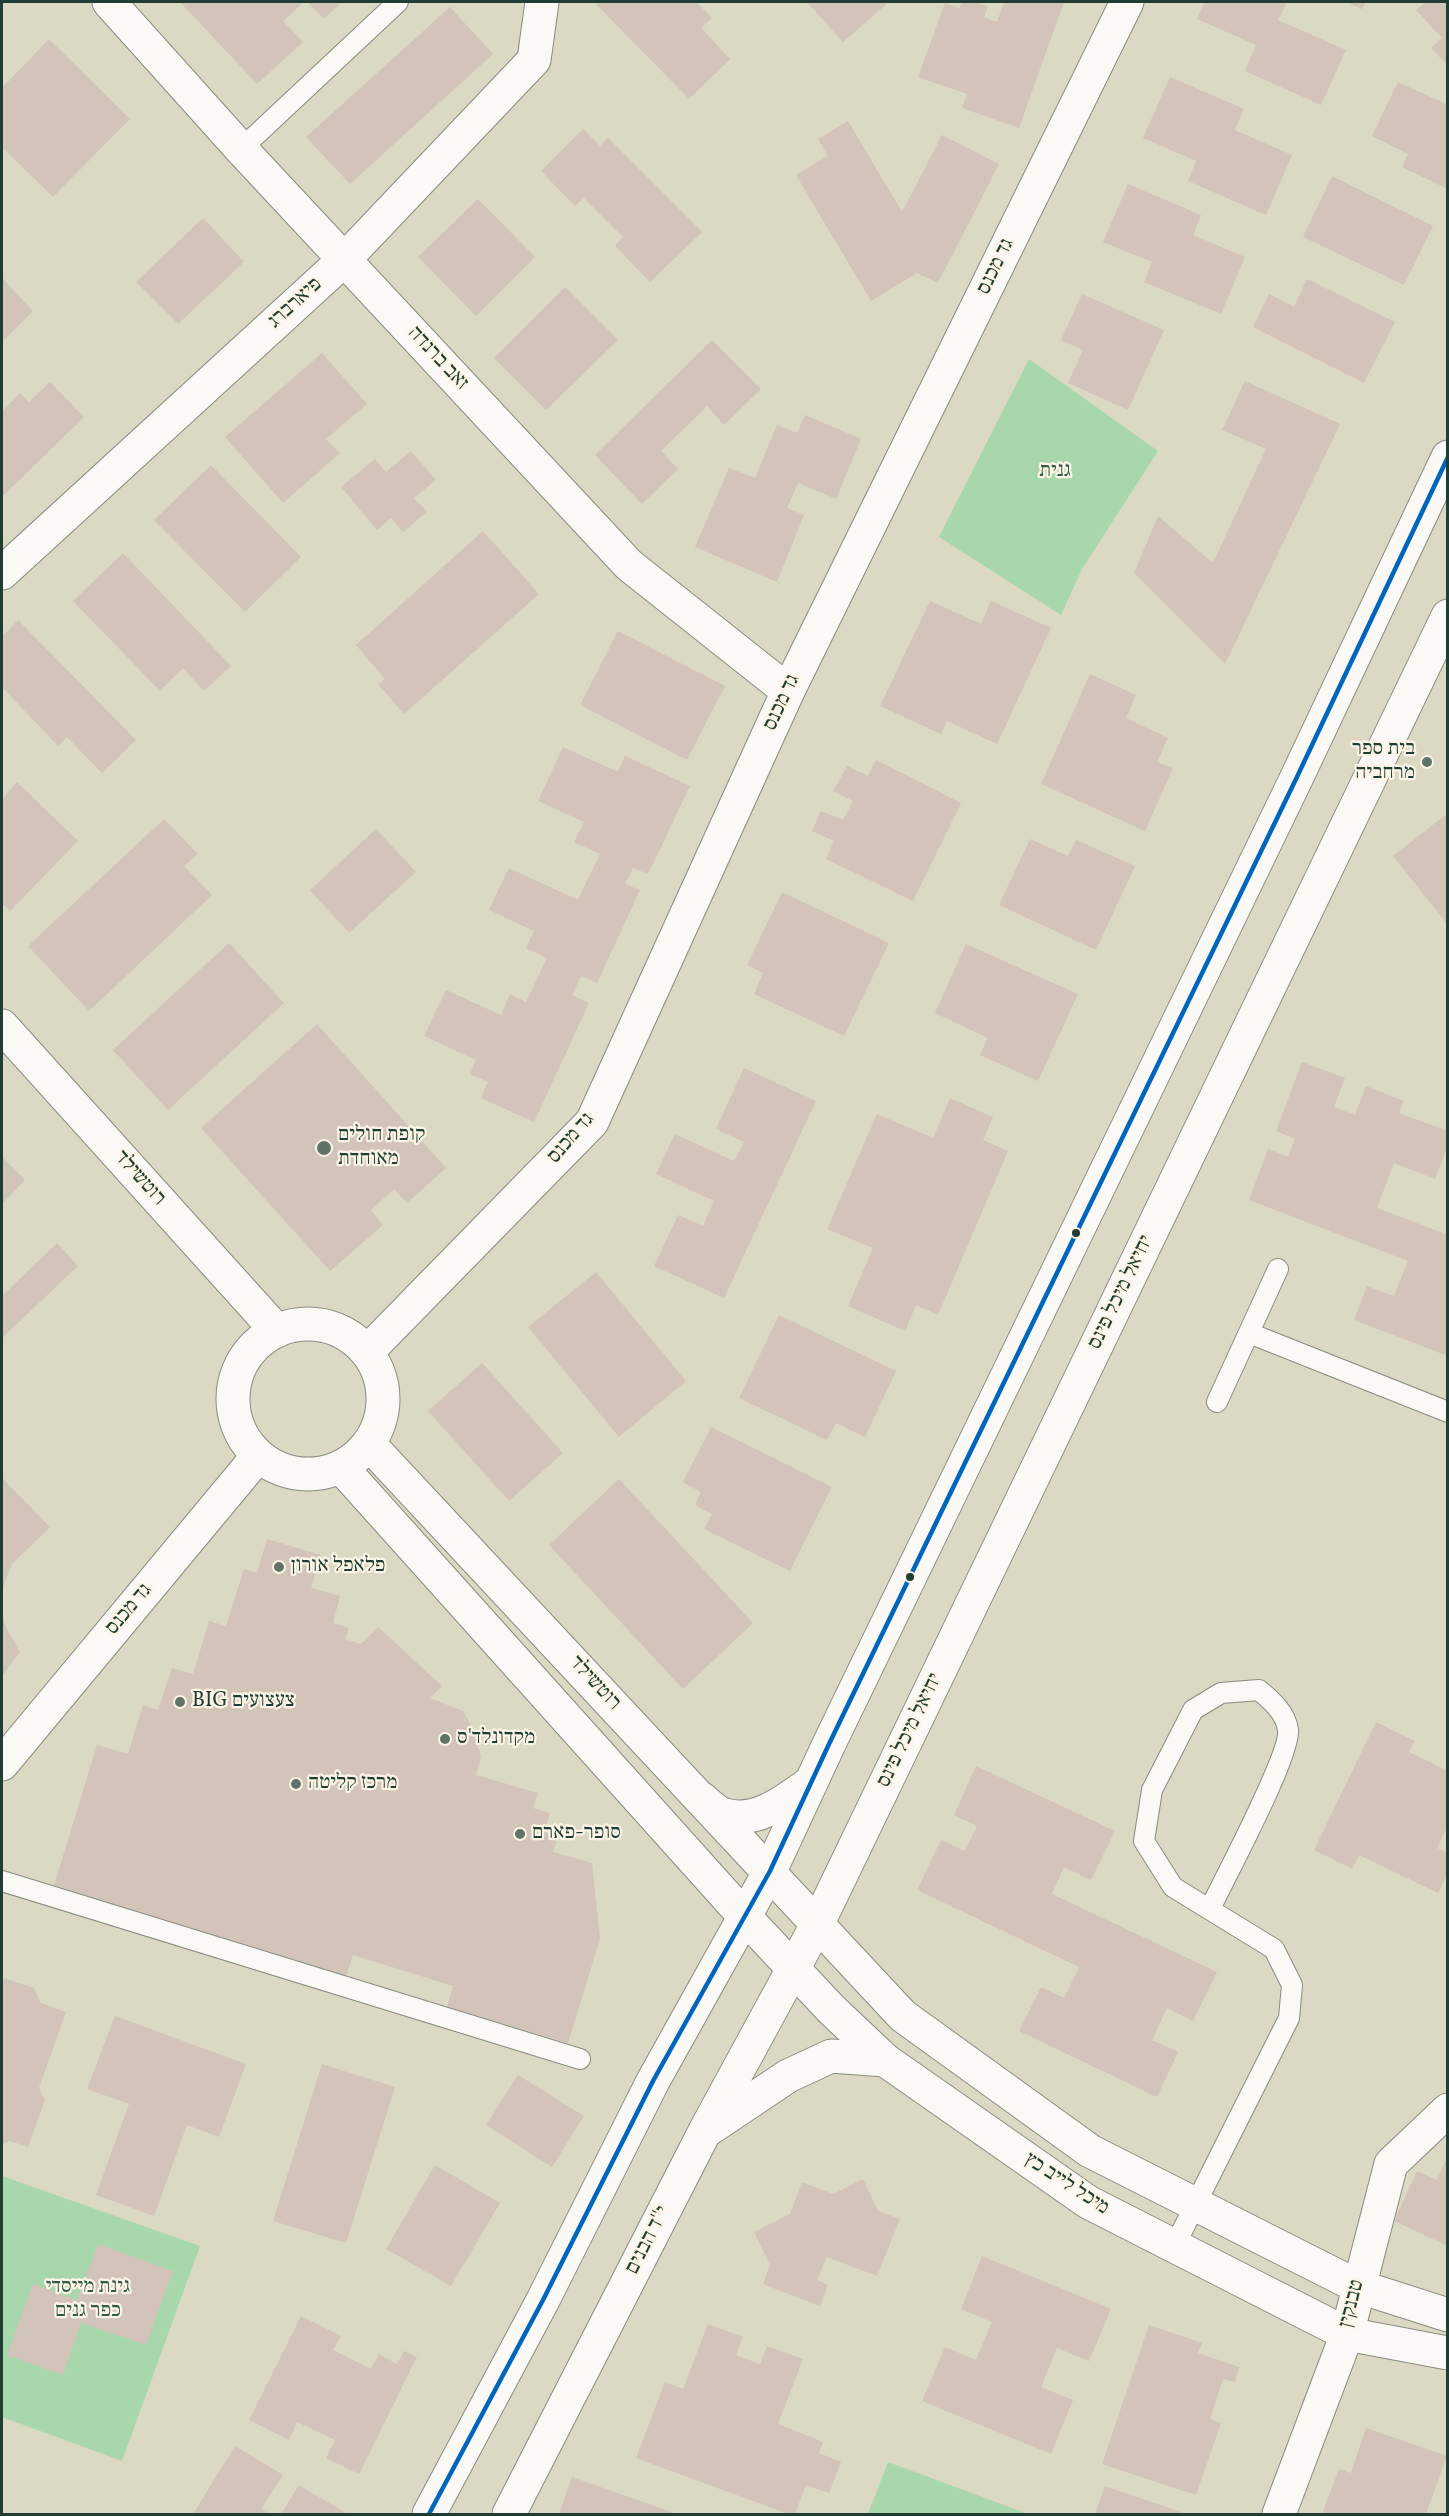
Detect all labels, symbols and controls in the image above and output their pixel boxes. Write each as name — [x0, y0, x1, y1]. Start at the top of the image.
street label: גד מכנס — [973, 235, 1021, 299]
street label: פיארברג — [264, 273, 328, 335]
street label: זאב ברנדה — [401, 322, 473, 396]
park label: גנית — [1039, 459, 1071, 485]
street label: גד מכנס — [759, 671, 807, 735]
place label: בית ספר מרחביה — [1352, 737, 1415, 787]
marker: בית ספר מרחביה — [1420, 755, 1434, 769]
street label: גד מכנס — [543, 1108, 601, 1170]
place label: קופת חולים מאוחדת — [338, 1123, 425, 1173]
marker: קופת חולים מאוחדת — [315, 1139, 333, 1157]
street label: רוטשילד — [108, 1146, 170, 1212]
unlabelled marker — [1070, 1227, 1082, 1239]
street label: יחיאל מיכל פינס — [1084, 1232, 1160, 1354]
place label: פלאפל אורון — [291, 1554, 385, 1580]
marker: פלאפל אורון — [272, 1560, 286, 1574]
unlabelled marker — [904, 1571, 916, 1583]
street label: גד מכנס — [101, 1579, 159, 1641]
street label: רוטשילד — [563, 1652, 625, 1716]
street label: יחיאל מיכל פינס — [873, 1670, 949, 1792]
place label: BIG צעצועים — [192, 1689, 295, 1715]
marker: BIG צעצועים — [173, 1695, 187, 1709]
place label: מקדונלד'ס — [457, 1726, 535, 1752]
marker: מקדונלד'ס — [438, 1732, 452, 1746]
place label: מרכז קליטה — [308, 1771, 398, 1797]
marker: מרכז קליטה — [289, 1777, 303, 1791]
place label: סופר-פארם — [532, 1821, 621, 1847]
marker: סופר-פארם — [513, 1827, 527, 1841]
street label: מיכל לייב כץ — [1019, 2148, 1113, 2222]
street label: י''ד הבנים — [621, 2203, 677, 2279]
park label: גינת מייסדי כפר גנים — [46, 2275, 130, 2325]
street label: טבנקין — [1335, 2277, 1371, 2331]

